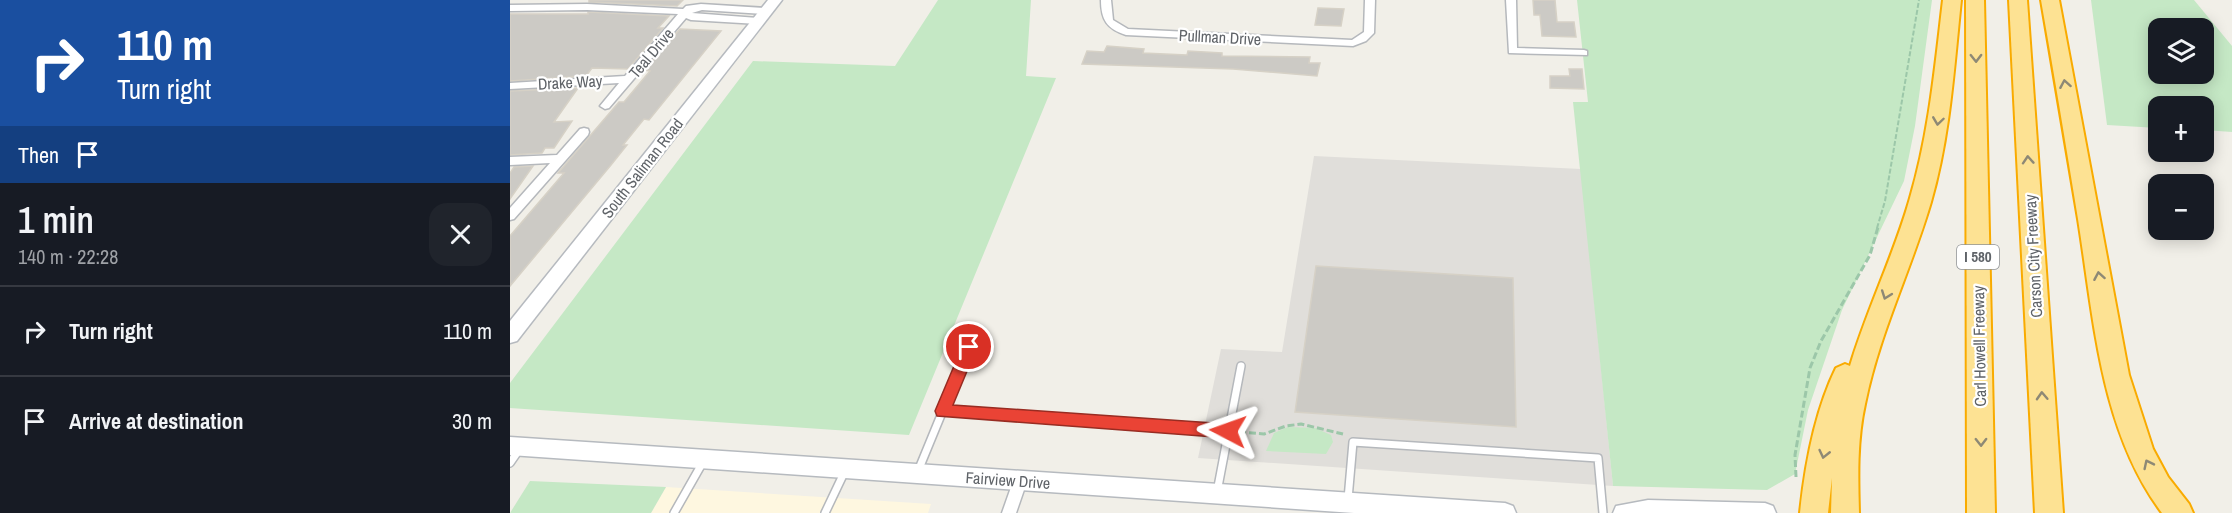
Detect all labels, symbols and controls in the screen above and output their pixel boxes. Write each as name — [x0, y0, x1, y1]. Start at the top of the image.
text: 110 m — [117, 17, 213, 73]
map controls — [2148, 18, 2214, 240]
button: layers — [2148, 18, 2214, 84]
street label: Teal Drive — [624, 23, 678, 83]
icon: right — [18, 24, 96, 102]
street label: Pullman Drive — [1178, 24, 1262, 50]
one-way arrow — [1970, 54, 1982, 63]
street label: Drake Way — [537, 69, 603, 95]
text: Turn right — [117, 71, 211, 107]
one-way arrow — [2059, 80, 2071, 89]
button: + — [2148, 96, 2214, 162]
street label: South Saliman Road — [596, 114, 688, 222]
one-way arrow — [1932, 116, 1945, 125]
icon: arrive — [71, 138, 104, 171]
text: Then — [18, 140, 59, 170]
one-way arrow — [2021, 155, 2034, 164]
button: − — [2148, 174, 2214, 240]
street label: Carson City Freeway — [2019, 193, 2047, 318]
text: 1 min — [18, 196, 94, 244]
button: close — [429, 203, 492, 266]
text: 140 m · 22:28 — [18, 243, 118, 270]
road number: I 580 — [1957, 245, 1999, 269]
one-way arrow — [2093, 272, 2105, 281]
street label: Carl Howell Freeway — [1967, 285, 1991, 407]
one-way arrow — [1881, 289, 1893, 300]
icon: right — [18, 315, 51, 348]
text: Turn right — [69, 316, 153, 346]
text: 110 m — [443, 316, 492, 346]
pin — [943, 321, 994, 372]
icon: arrive — [952, 330, 985, 363]
one-way arrow — [2035, 392, 2048, 401]
position arrow — [1196, 399, 1260, 463]
icon: arrive — [18, 405, 51, 438]
text: Arrive at destination — [69, 406, 243, 436]
text: 30 m — [452, 406, 492, 436]
one-way arrow — [1974, 438, 1987, 447]
one-way arrow — [1819, 448, 1832, 458]
one-way arrow — [2144, 459, 2156, 470]
street label: Fairview Drive — [965, 466, 1051, 494]

